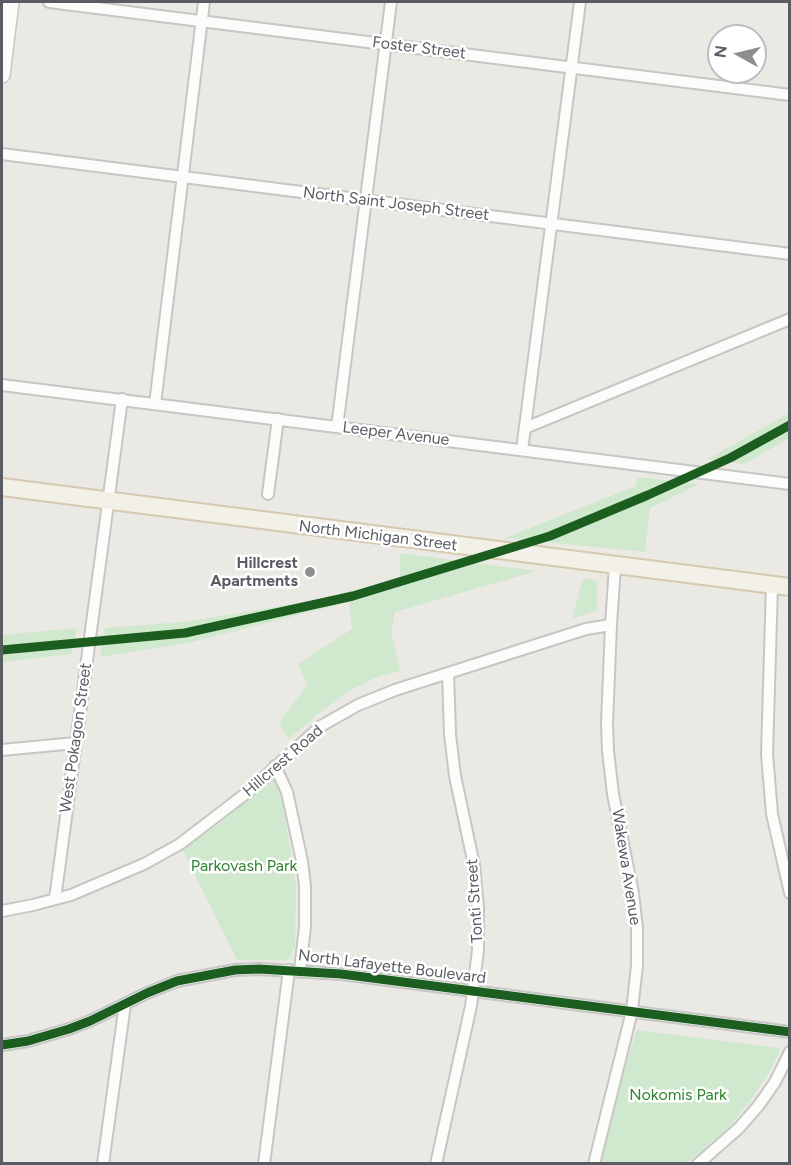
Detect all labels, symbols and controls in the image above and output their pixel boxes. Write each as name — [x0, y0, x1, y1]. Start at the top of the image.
north arrow — [707, 24, 767, 84]
street label: Foster Street — [371, 33, 467, 63]
text: N — [710, 44, 731, 59]
street label: North Saint Joseph Street — [302, 183, 490, 225]
street label: Leeper Avenue — [342, 418, 450, 450]
street label: North Michigan Street — [298, 517, 458, 555]
place label: Hillcrest Apartments — [210, 553, 298, 591]
marker: Hillcrest Apartments — [303, 565, 317, 579]
street label: West Pokagon Street — [56, 662, 96, 814]
street label: Hillcrest Road — [239, 721, 327, 801]
street label: Wakewa Avenue — [607, 807, 645, 927]
park label: Parkovash Park — [191, 856, 297, 876]
street label: Tonti Street — [462, 858, 488, 944]
street label: North Lafayette Boulevard — [297, 946, 487, 988]
park label: Nokomis Park — [629, 1085, 727, 1105]

